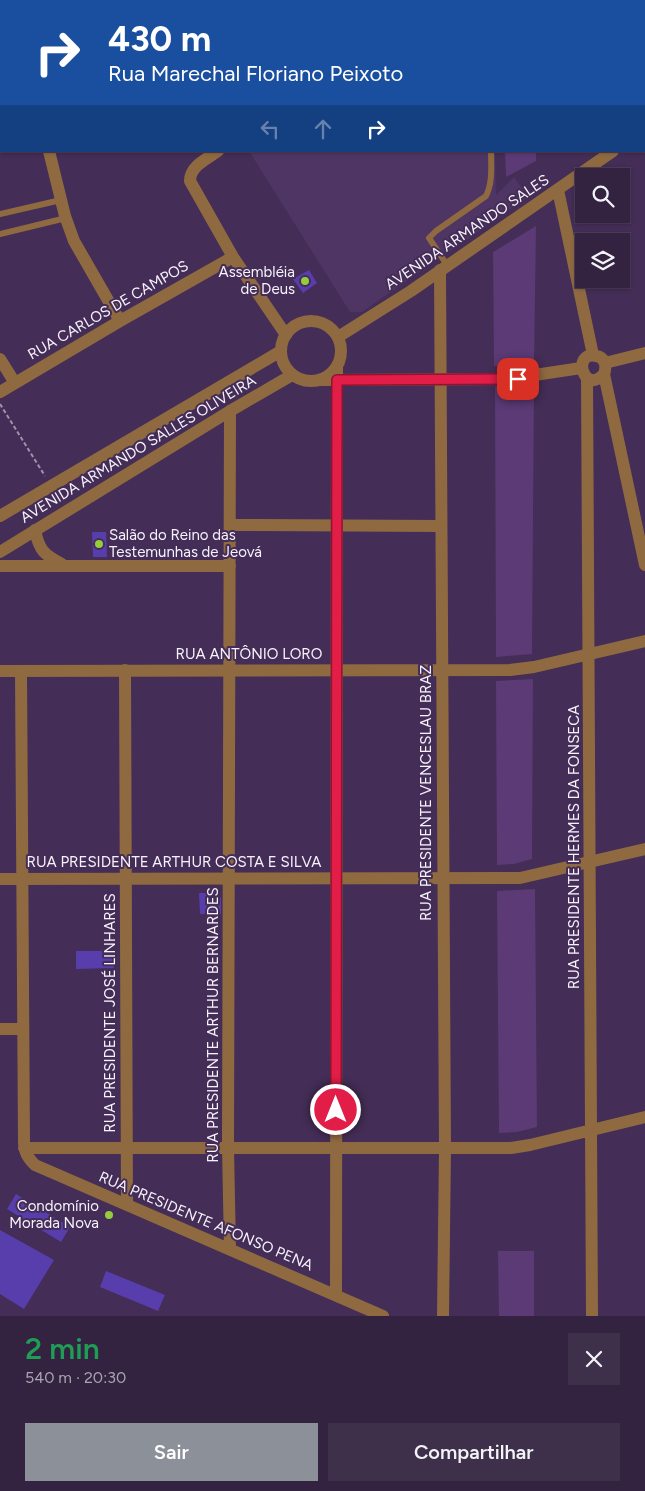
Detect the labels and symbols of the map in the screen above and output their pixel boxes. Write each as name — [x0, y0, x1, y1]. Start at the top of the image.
street label: AVENIDA ARMANDO SALES — [382, 170, 552, 294]
street label: RUA CARLOS DE CAMPOS — [25, 257, 191, 363]
place label: Assembléia de Deus — [218, 263, 295, 298]
marker: Assembléia de Deus — [299, 275, 311, 287]
pin — [497, 358, 539, 400]
street label: AVENIDA ARMANDO SALLES OLIVEIRA — [17, 371, 259, 527]
place label: Salão do Reino das Testemunhas de Jeová — [109, 526, 262, 561]
marker: Salão do Reino das Testemunhas de Jeová — [93, 538, 105, 550]
street label: RUA ANTÔNIO LORO — [176, 645, 322, 663]
street label: RUA PRESIDENTE VENCESLAU BRAZ — [417, 665, 435, 921]
street label: RUA PRESIDENTE HERMES DA FONSECA — [565, 705, 583, 989]
street label: RUA PRESIDENTE ARTHUR COSTA E SILVA — [27, 853, 321, 871]
street label: RUA PRESIDENTE ARTHUR BERNARDES — [204, 887, 222, 1163]
street label: RUA PRESIDENTE JOSÉ LINHARES — [101, 893, 119, 1133]
position arrow — [309, 1083, 361, 1135]
street label: RUA PRESIDENTE AFONSO PENA — [96, 1168, 316, 1274]
place label: Condomínio Morada Nova — [9, 1197, 99, 1232]
marker: Condomínio Morada Nova — [103, 1209, 115, 1221]

